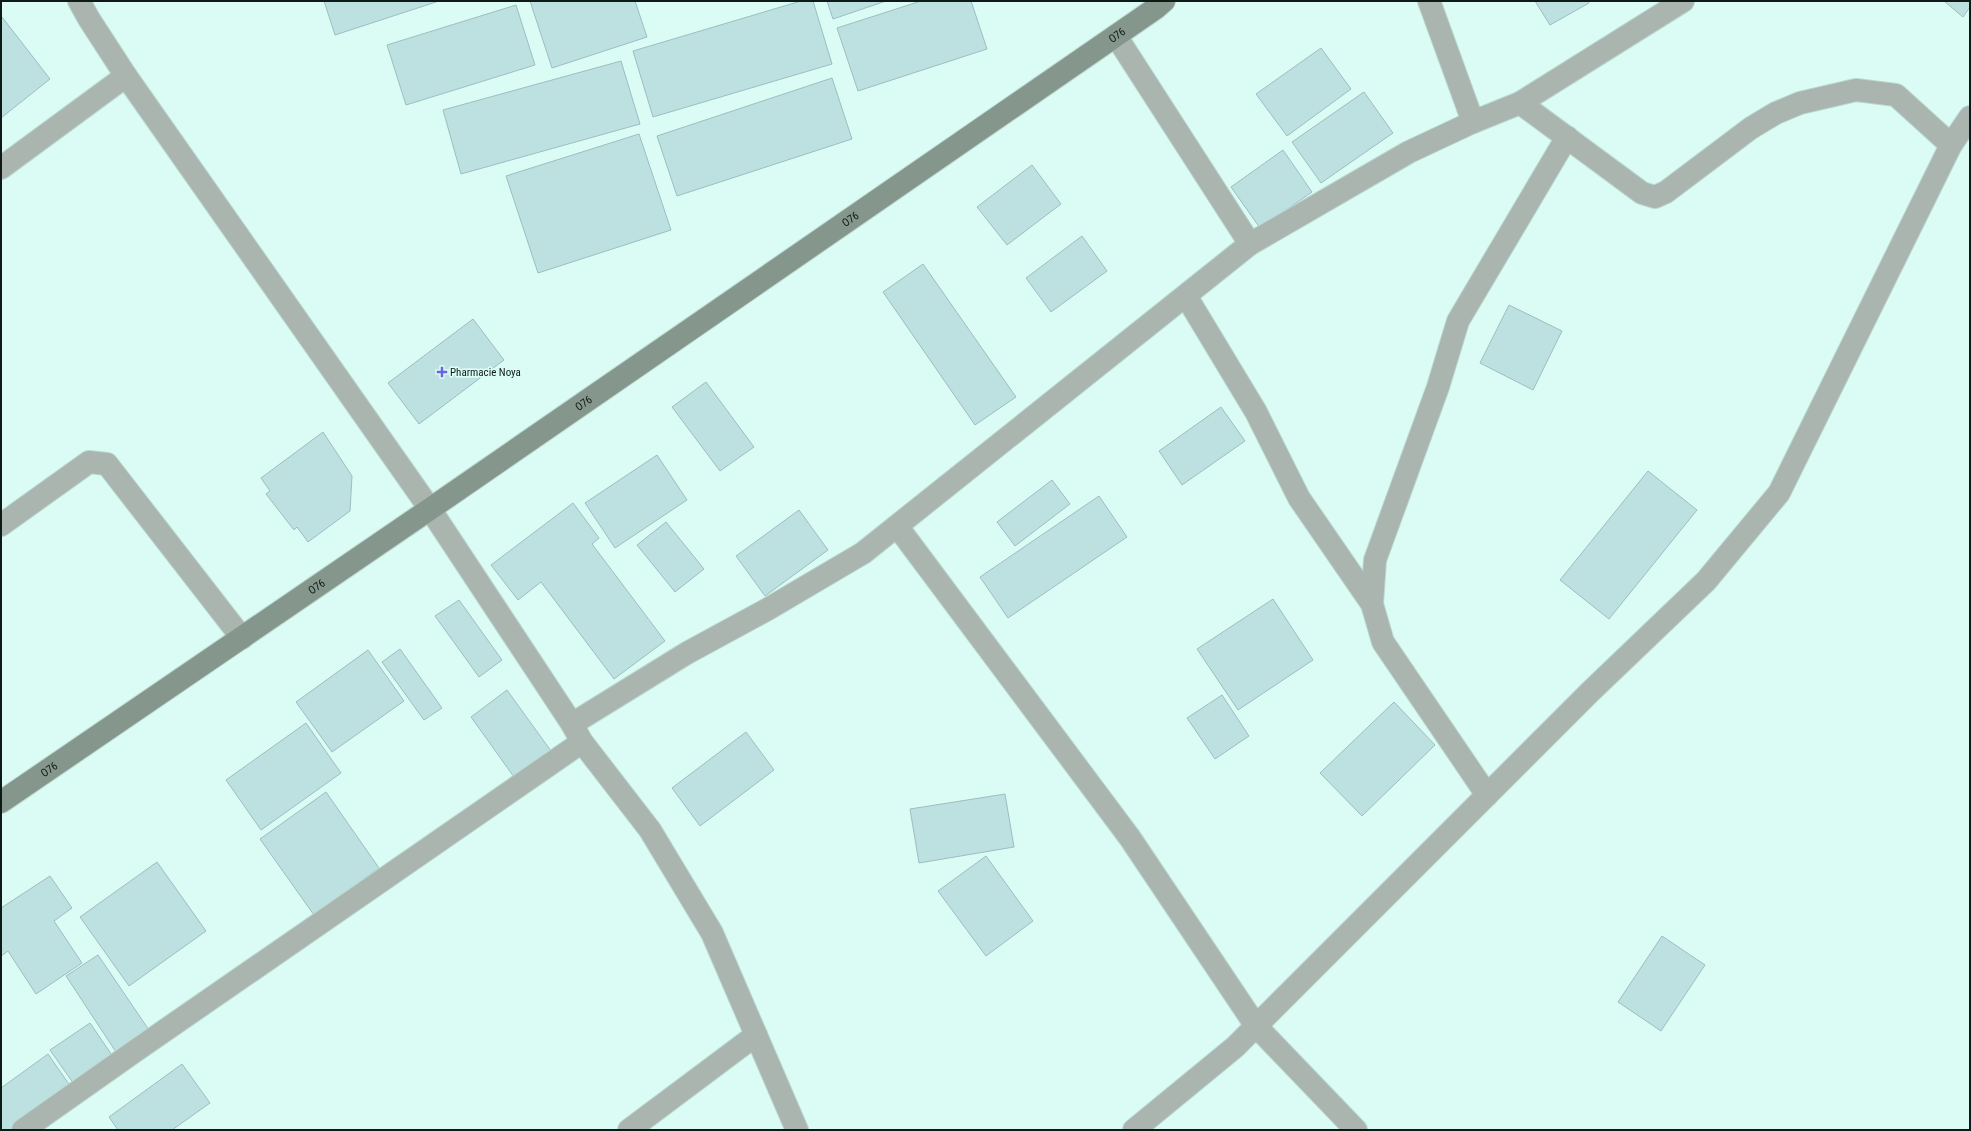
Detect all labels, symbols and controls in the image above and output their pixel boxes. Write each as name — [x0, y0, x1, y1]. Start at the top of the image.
street label: O76 — [1106, 25, 1128, 46]
street label: O76 — [840, 209, 861, 230]
place label: Pharmacie Noya — [450, 366, 521, 379]
marker: Pharmacie Noya — [437, 367, 447, 377]
street label: O76 — [573, 393, 595, 414]
street label: O76 — [306, 577, 328, 597]
street label: O76 — [38, 759, 60, 780]

